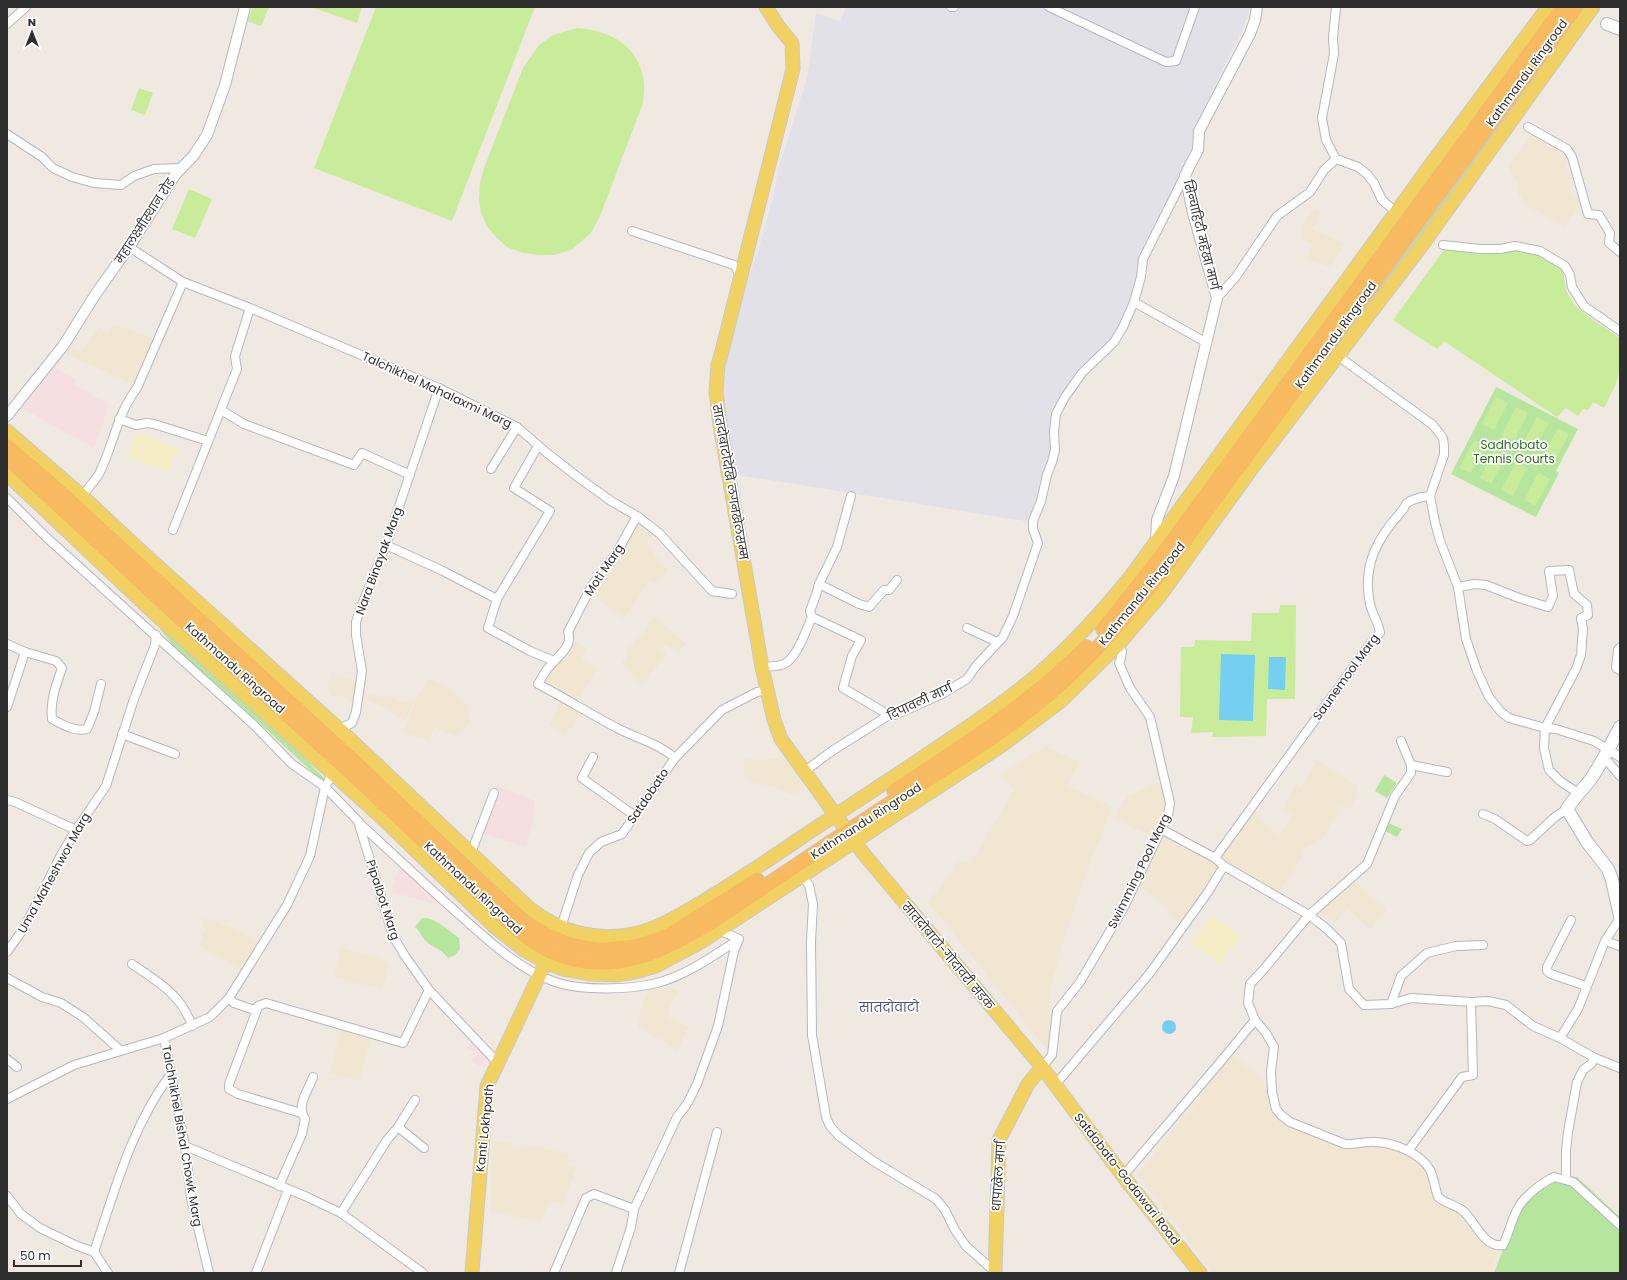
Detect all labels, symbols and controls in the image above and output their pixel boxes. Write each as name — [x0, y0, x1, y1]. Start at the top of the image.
north arrow — [12, 12, 52, 52]
text: N — [28, 14, 36, 30]
street label: Kathmandu Ringroad — [1482, 16, 1571, 130]
street label: महालक्ष्मीस्थान रोड — [110, 174, 179, 268]
street label: सिन्चाहिटी महेखा मार्ग — [1179, 177, 1224, 293]
street label: Kathmandu Ringroad — [1291, 278, 1380, 392]
street label: Talchikhel Mahalaxmi Marg — [360, 347, 515, 432]
street label: सातदोबाटोदेखि लगनखेलसम्म — [708, 402, 753, 561]
park label: Sadhobato Tennis Courts — [1473, 436, 1555, 467]
street label: Nara Binayak Marg — [351, 504, 406, 617]
street label: Kathmandu Ringroad — [1094, 538, 1189, 649]
street label: Moti Marg — [580, 540, 627, 599]
street label: Kathmandu Ringroad — [182, 618, 289, 717]
street label: Saunemool Marg — [1308, 630, 1383, 723]
street label: दिपावली मार्ग — [884, 678, 957, 724]
street label: Satdobato — [623, 764, 673, 827]
street label: Kathmandu Ringroad — [807, 778, 924, 863]
street label: Uma Maheshwor Marg — [13, 809, 94, 936]
street label: Swimming Pool Marg — [1103, 810, 1174, 931]
street label: Kathmandu Ringroad — [420, 837, 526, 938]
street label: Pipalbot Marg — [362, 858, 404, 942]
street label: सातदोबाटो-गोदावरी सडक — [898, 898, 999, 1014]
district label: सातदोवाटो — [858, 998, 920, 1017]
street label: Talchhikhel Bishal Chowk Marg — [158, 1044, 207, 1228]
street label: Kanti Lokhpath — [471, 1083, 498, 1173]
street label: Satdobato-Godawari Road — [1070, 1109, 1184, 1248]
street label: धापाखेल मार्ग — [988, 1138, 1010, 1212]
scale bar — [14, 1242, 81, 1268]
text: 50 m — [20, 1247, 51, 1264]

